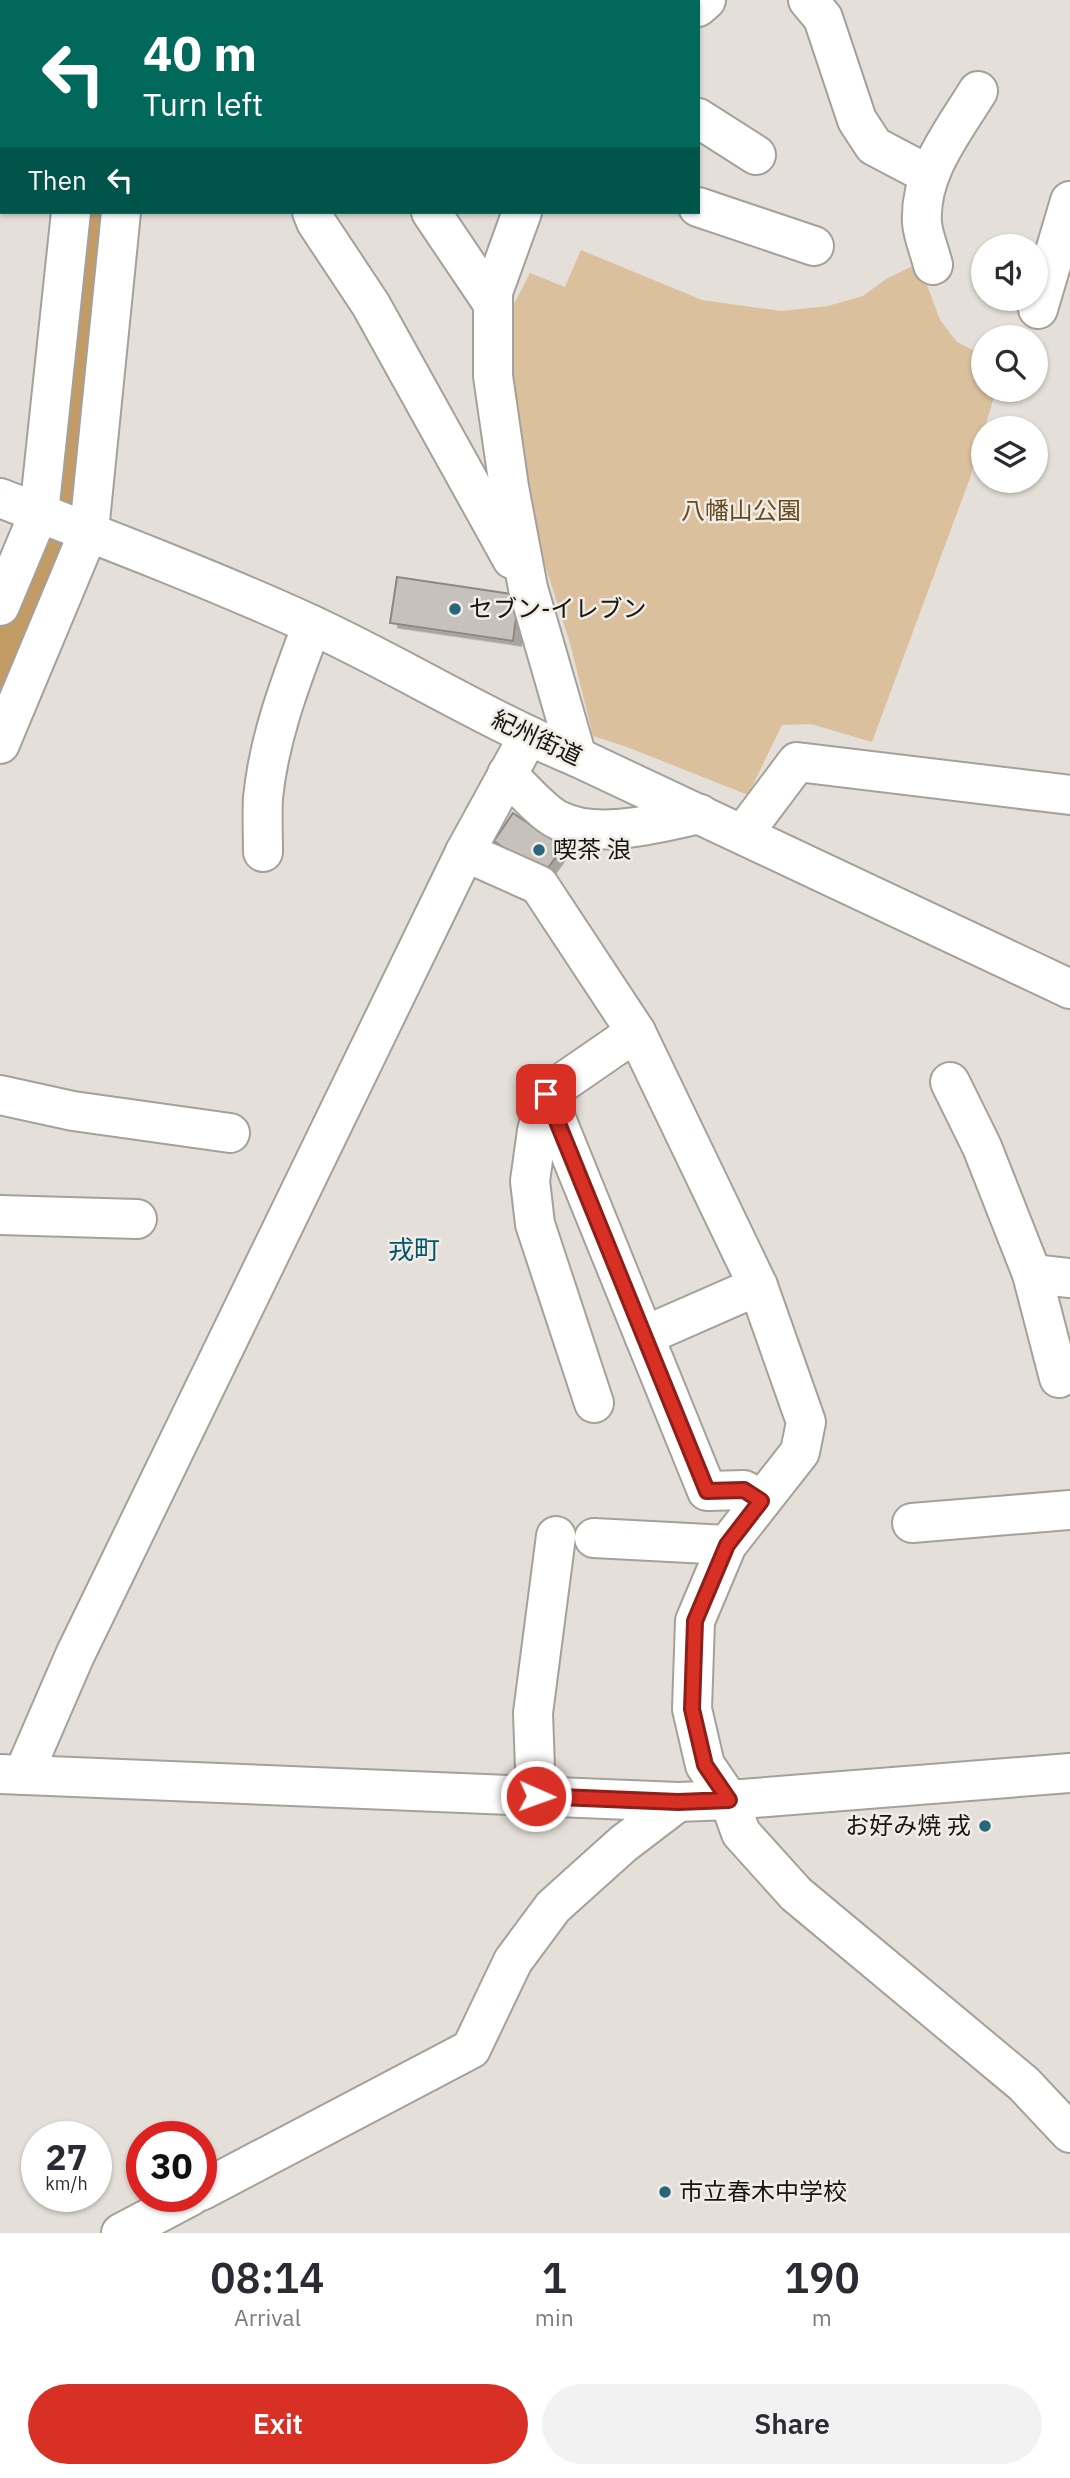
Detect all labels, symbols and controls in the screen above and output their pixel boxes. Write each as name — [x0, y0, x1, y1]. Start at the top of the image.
text: 40 m — [143, 21, 257, 84]
icon: left — [28, 28, 119, 119]
text: Turn left — [143, 83, 263, 125]
icon: left — [101, 161, 139, 199]
text: Then — [28, 163, 87, 197]
map controls — [971, 234, 1048, 493]
button: sound — [971, 234, 1048, 311]
button: search — [971, 325, 1048, 402]
button: layers — [971, 416, 1048, 493]
park label: 八幡山公園 — [681, 494, 801, 526]
place label: セブン-イレブン — [469, 592, 647, 624]
marker: セブン-イレブン — [447, 601, 463, 617]
street label: 紀州街道 — [487, 702, 588, 772]
place label: 喫茶 浪 — [553, 833, 631, 865]
marker: 喫茶 浪 — [531, 842, 547, 858]
pin — [516, 1064, 576, 1124]
icon: arrive — [527, 1075, 565, 1113]
district label: 戎町 — [388, 1232, 440, 1266]
position arrow — [499, 1759, 573, 1833]
place label: お好み焼 戎 — [845, 1809, 971, 1841]
marker: お好み焼 戎 — [977, 1818, 993, 1834]
speed limit sign: 30 — [126, 2121, 217, 2212]
text: 27 — [45, 2134, 88, 2180]
text: km/h — [45, 2172, 88, 2195]
place label: 市立春木中学校 — [679, 2175, 847, 2207]
marker: 市立春木中学校 — [657, 2184, 673, 2200]
text: 08:14 — [210, 2250, 325, 2305]
text: 1 — [542, 2250, 567, 2305]
text: 190 — [784, 2250, 860, 2305]
text: Arrival — [234, 2302, 301, 2332]
text: min — [535, 2302, 574, 2332]
text: m — [812, 2302, 832, 2332]
button: Exit — [28, 2384, 528, 2464]
button: Share — [542, 2384, 1042, 2464]

